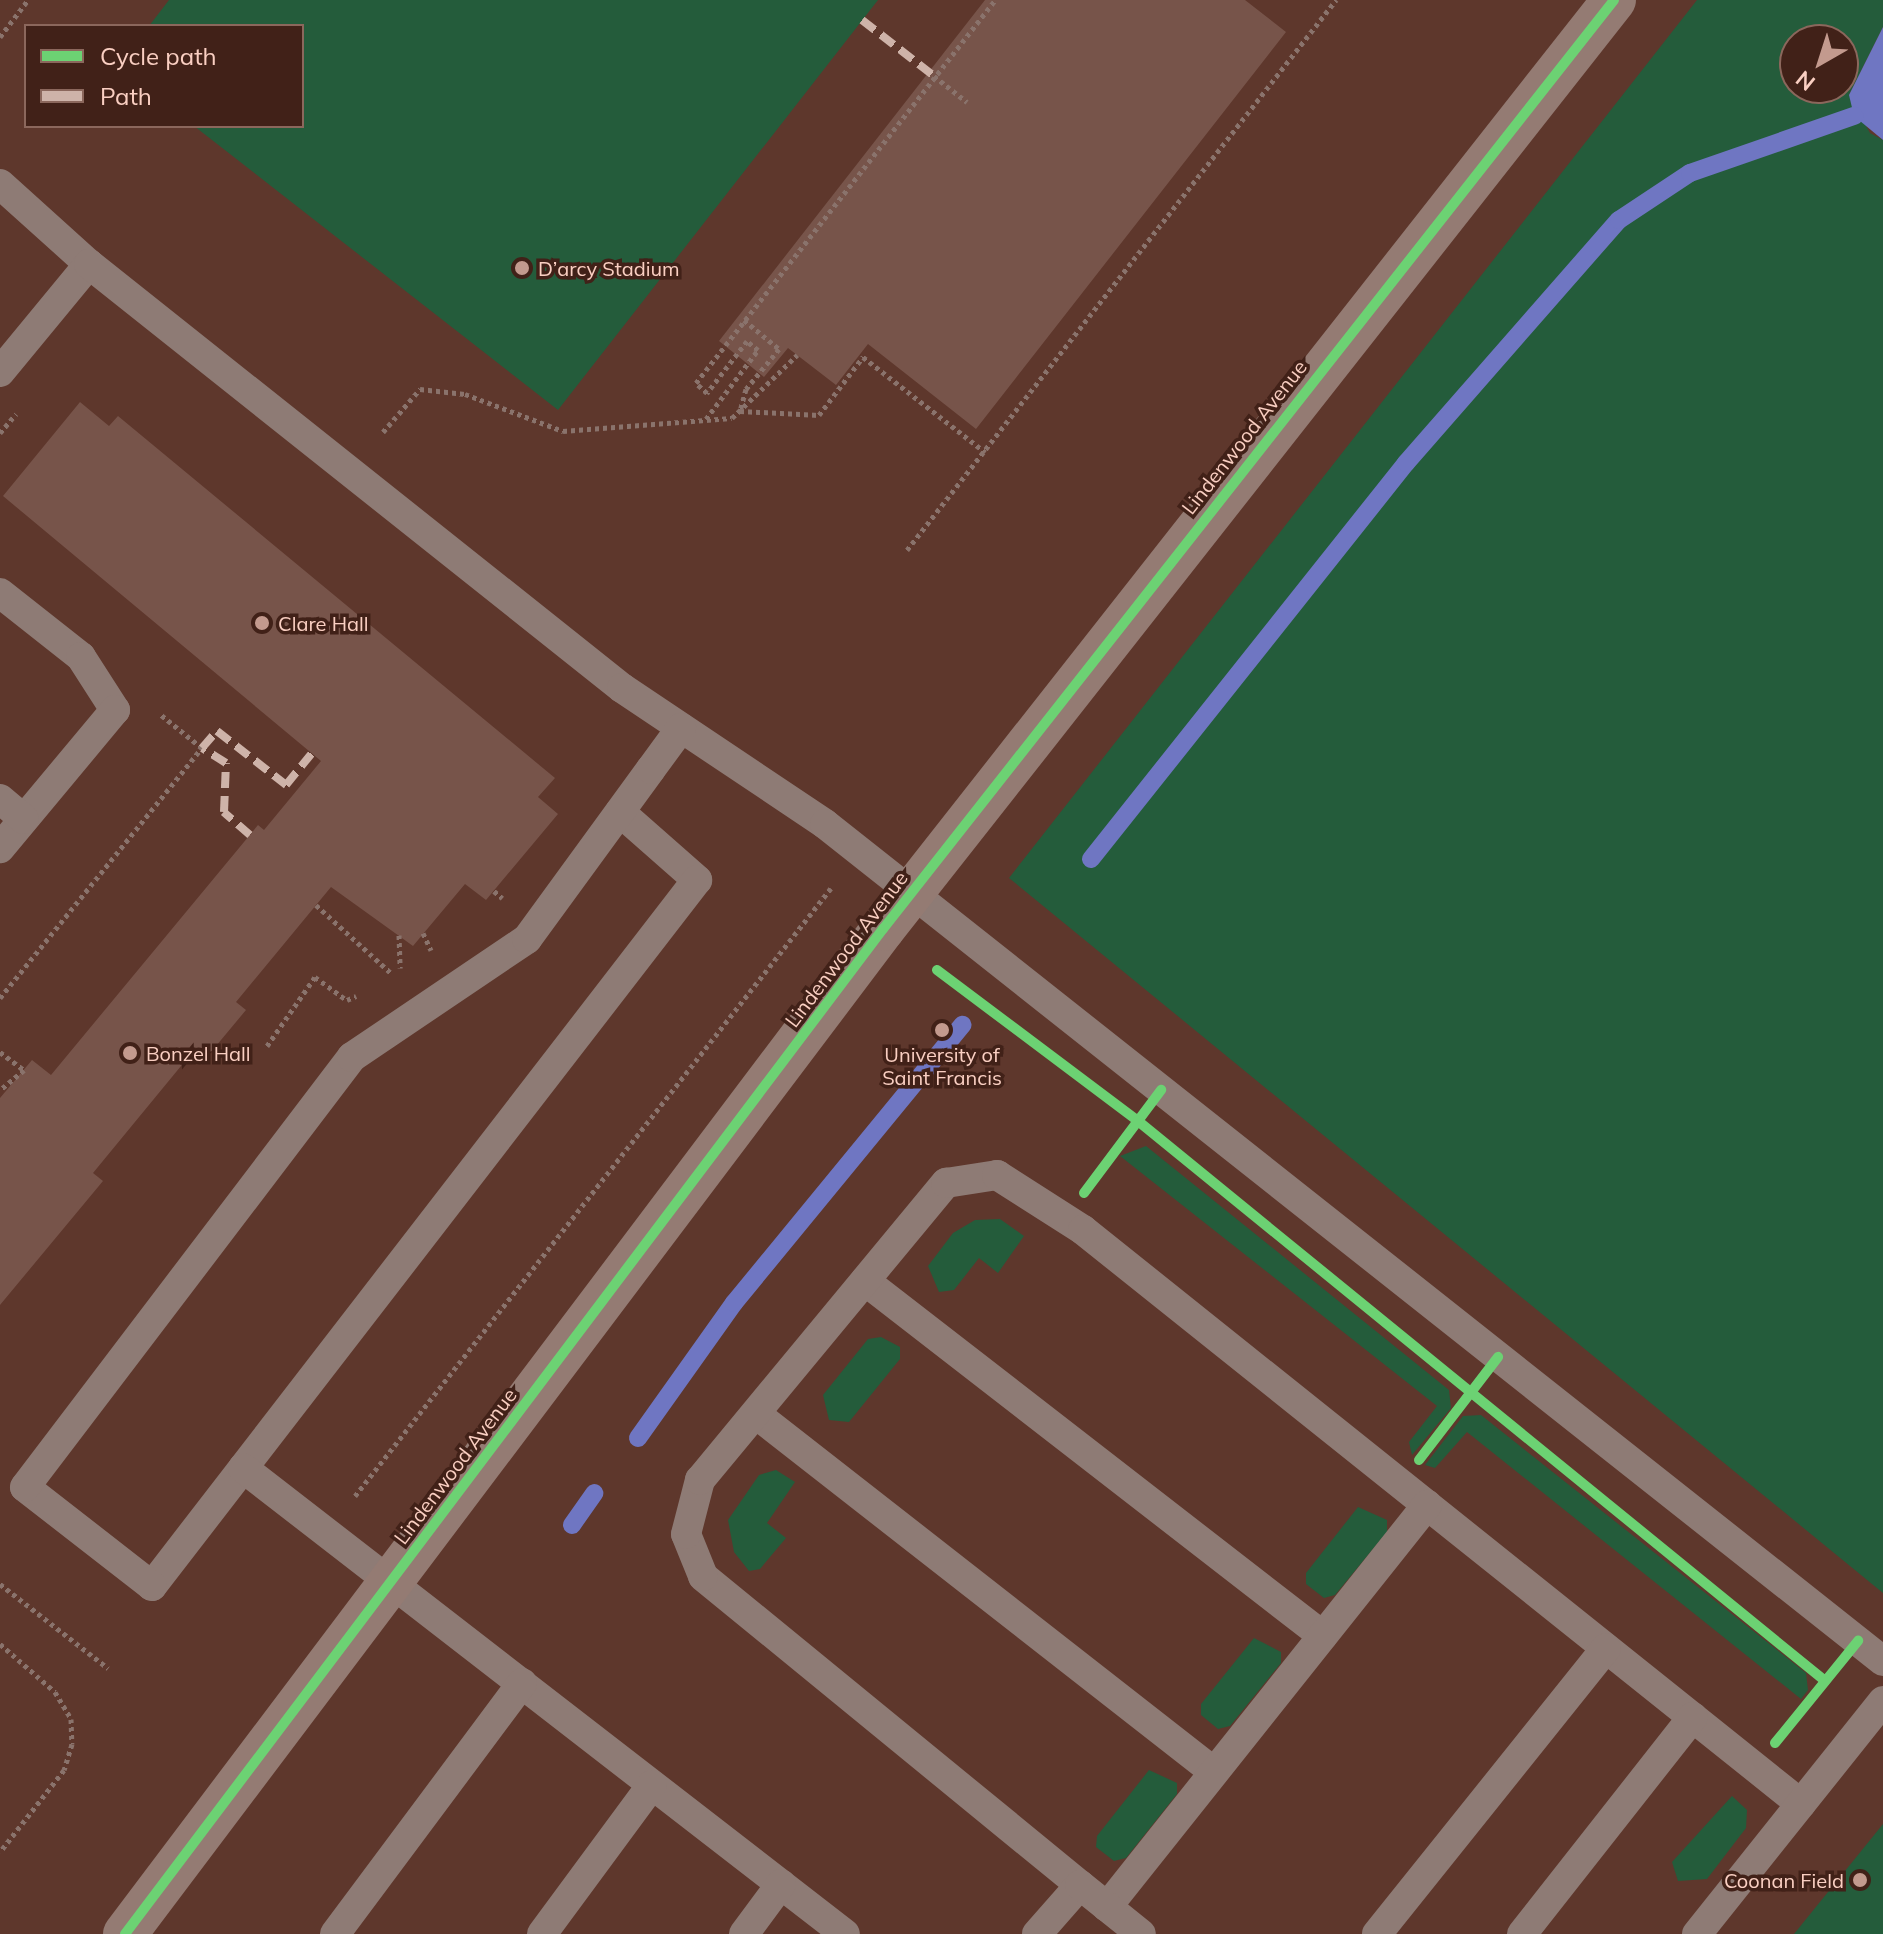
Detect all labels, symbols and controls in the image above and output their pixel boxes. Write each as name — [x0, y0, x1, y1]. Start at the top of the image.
legend — [24, 24, 304, 128]
north arrow — [1779, 24, 1859, 104]
text: Cycle path — [100, 41, 217, 71]
text: N — [1790, 65, 1820, 97]
text: Path — [100, 81, 152, 111]
place label: D’arcy Stadium — [538, 256, 680, 280]
marker: D’arcy Stadium — [513, 259, 531, 277]
street label: Lindenwood Avenue — [1176, 355, 1312, 519]
place label: Clare Hall — [278, 611, 369, 635]
marker: Clare Hall — [253, 614, 271, 632]
street label: Lindenwood Avenue — [780, 866, 912, 1032]
marker: University of Saint Francis — [933, 1021, 951, 1039]
place label: Bonzel Hall — [146, 1041, 251, 1065]
place label: University of Saint Francis — [882, 1042, 1002, 1089]
marker: Bonzel Hall — [121, 1044, 139, 1062]
street label: Lindenwood Avenue — [389, 1383, 521, 1549]
place label: Coonan Field — [1724, 1868, 1844, 1892]
marker: Coonan Field — [1851, 1871, 1869, 1889]

